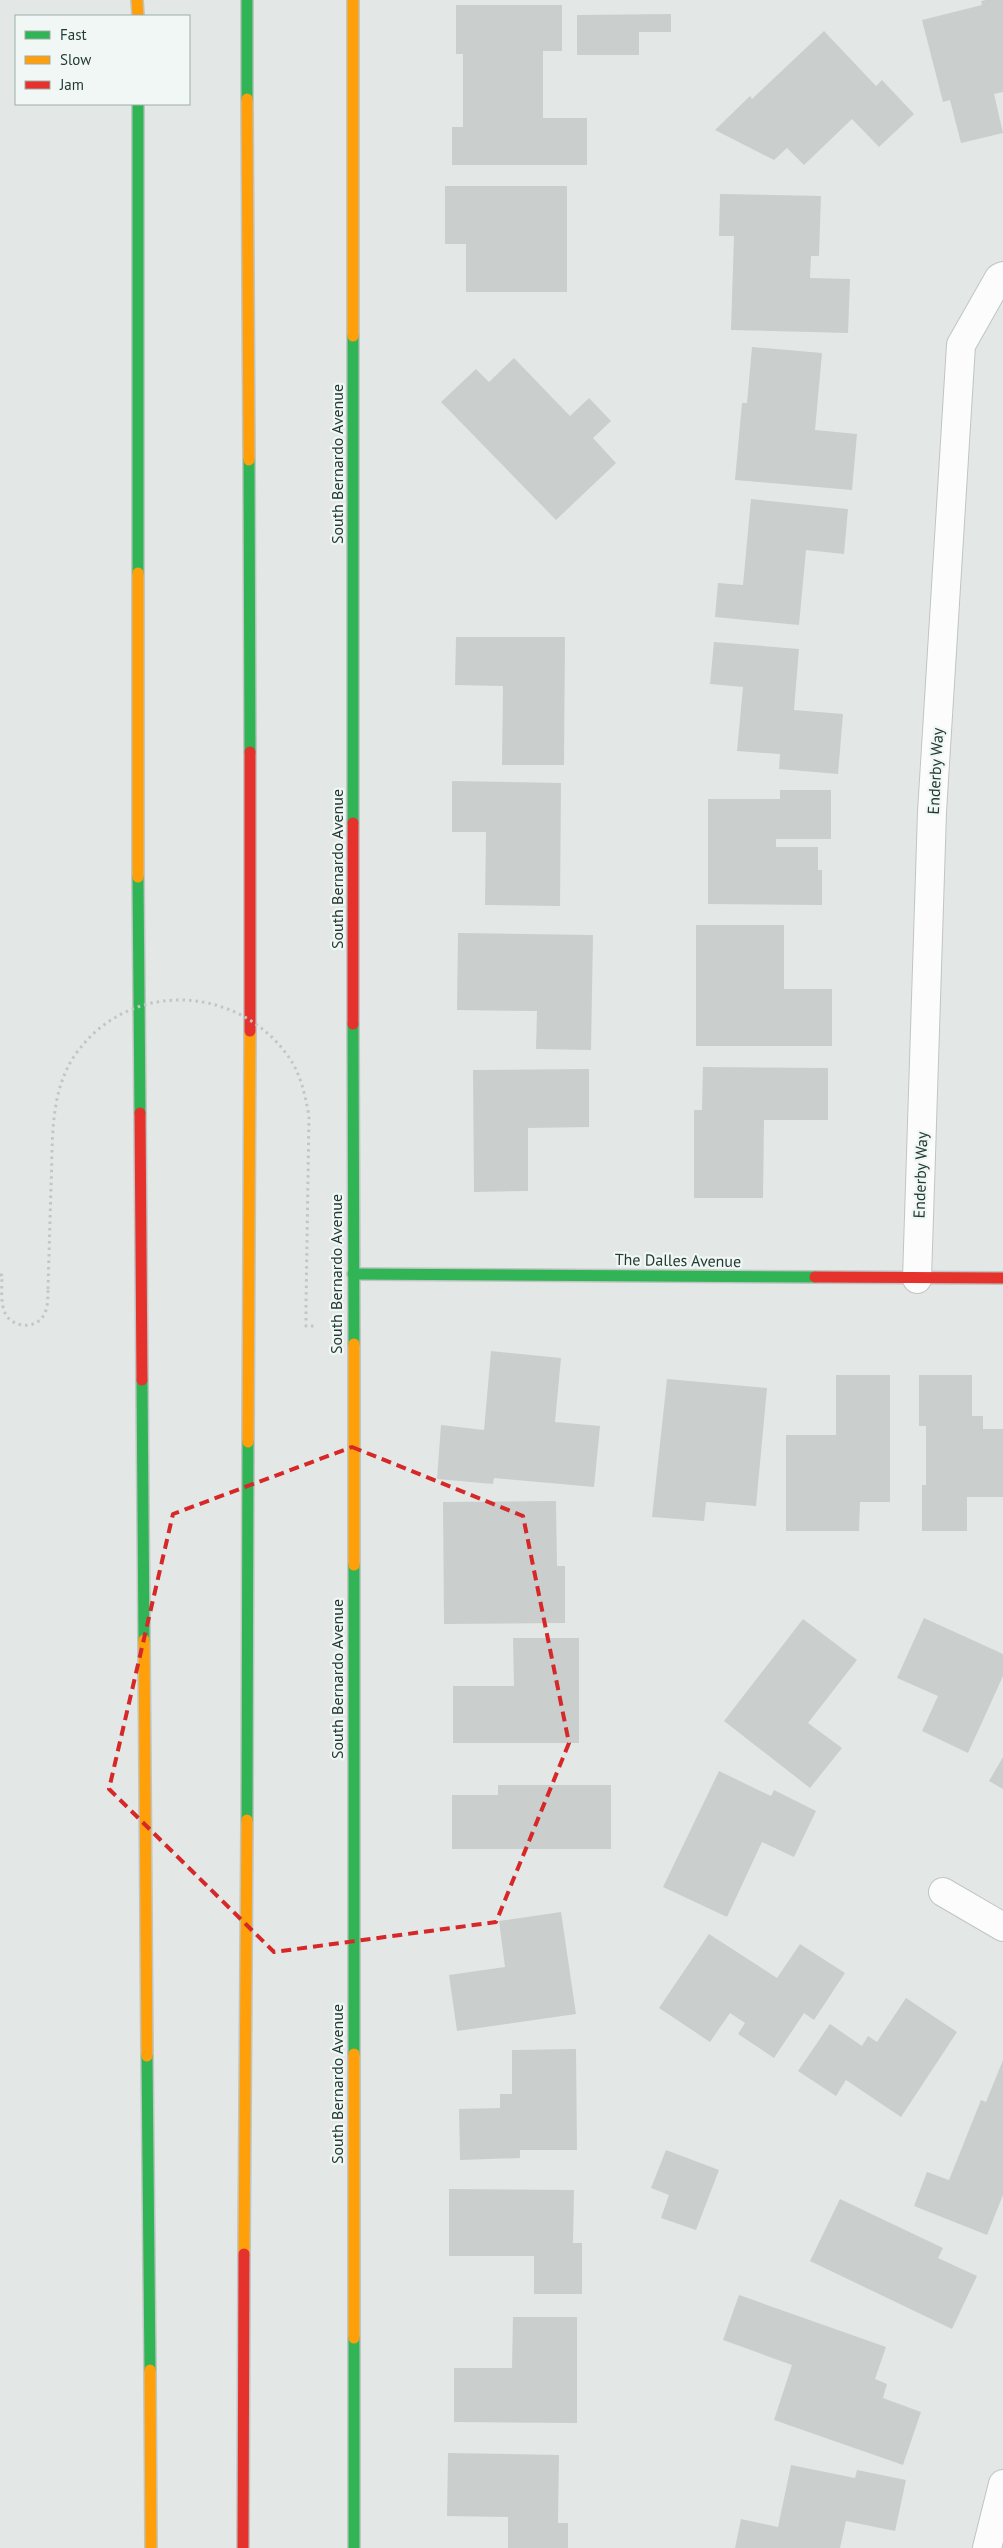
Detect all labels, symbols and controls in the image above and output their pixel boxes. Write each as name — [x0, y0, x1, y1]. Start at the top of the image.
legend — [15, 15, 190, 105]
text: Fast — [60, 25, 87, 44]
text: Slow — [60, 50, 91, 69]
text: Jam — [59, 75, 84, 94]
street label: South Bernardo Avenue — [327, 384, 347, 544]
street label: Enderby Way — [923, 727, 947, 815]
street label: South Bernardo Avenue — [327, 789, 347, 949]
street label: Enderby Way — [908, 1131, 932, 1219]
street label: South Bernardo Avenue — [326, 1194, 346, 1354]
street label: The Dalles Avenue — [615, 1249, 741, 1271]
street label: South Bernardo Avenue — [327, 1599, 347, 1759]
street label: South Bernardo Avenue — [327, 2004, 347, 2164]

